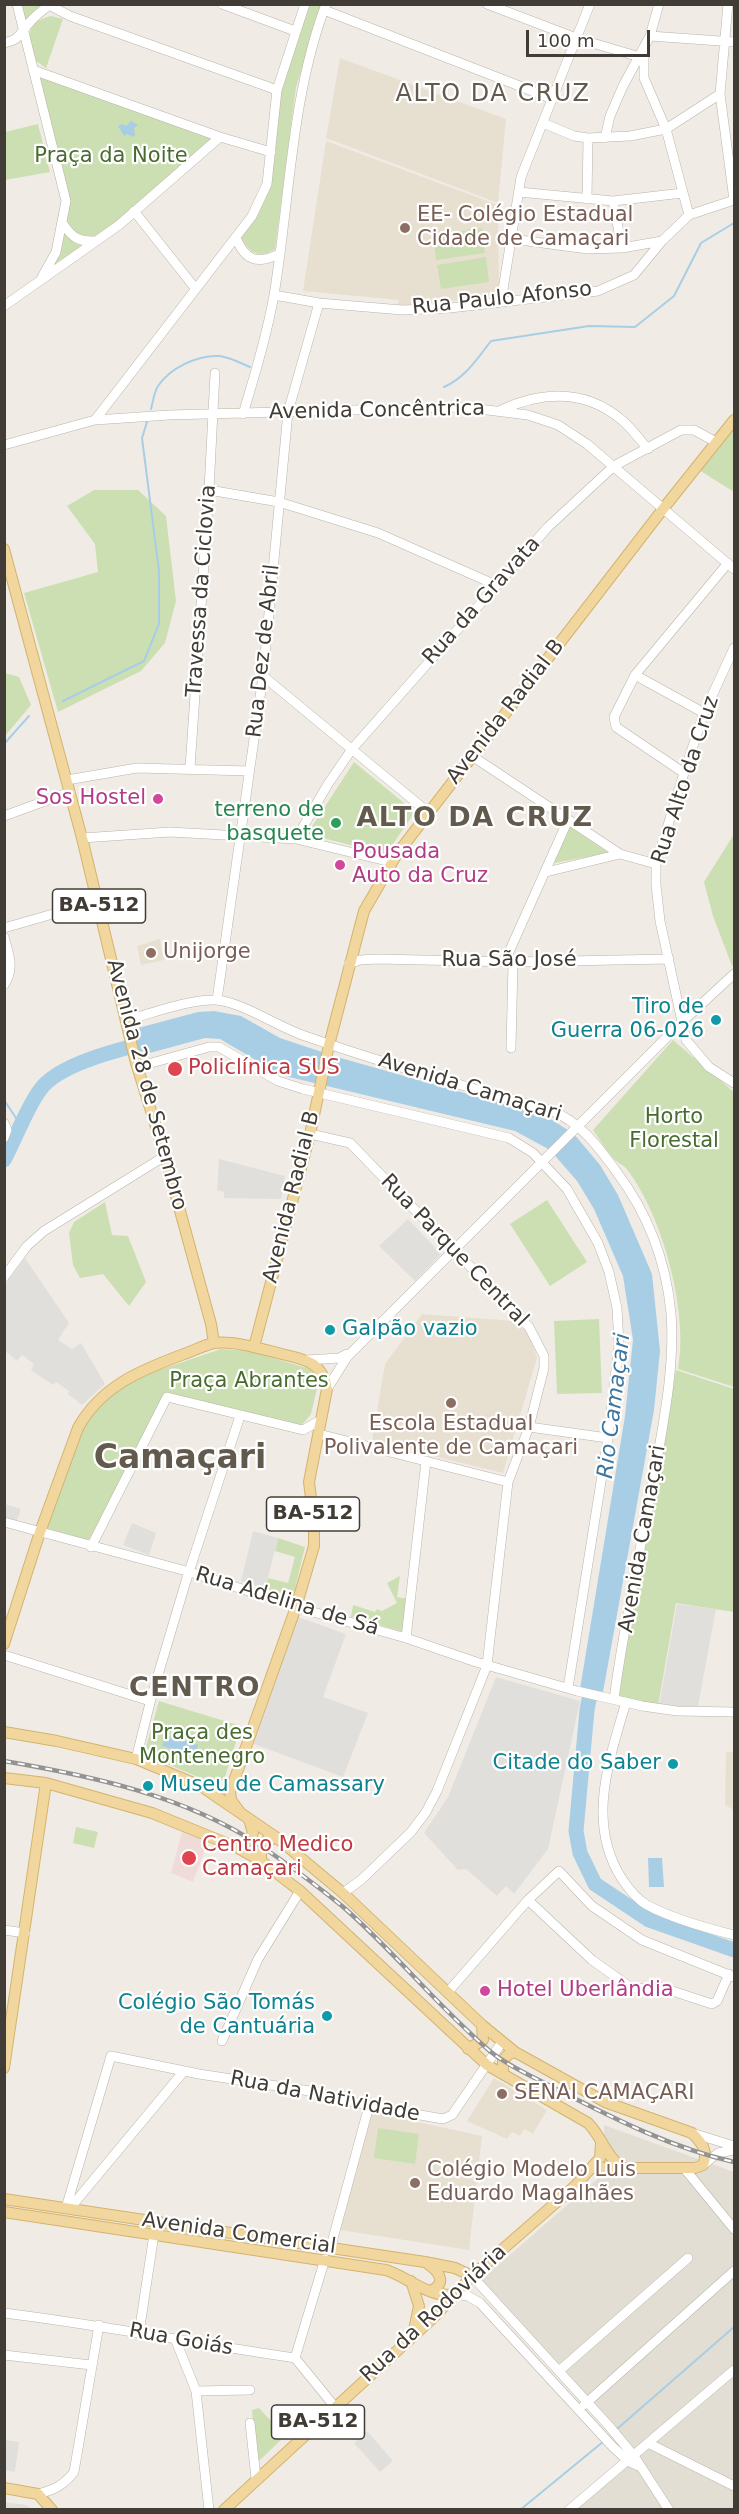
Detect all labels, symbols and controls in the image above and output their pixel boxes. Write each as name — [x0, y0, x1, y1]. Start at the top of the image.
scale bar — [529, 18, 654, 56]
text: 100 m — [537, 30, 595, 51]
district label: ALTO DA CRUZ — [396, 81, 590, 109]
park label: Praça da Noite — [34, 144, 188, 170]
place label: EE- Colégio Estadual Cidade de Camaçari — [417, 203, 633, 253]
marker: EE- Colégio Estadual Cidade de Camaçari — [398, 221, 412, 235]
street label: Rua Paulo Afonso — [411, 277, 593, 321]
street label: Avenida Concêntrica — [269, 397, 485, 425]
street label: Travessa da Ciclovia — [182, 484, 222, 698]
street label: Rua da Gravata — [418, 532, 546, 670]
street label: Rua Dez de Abril — [242, 563, 286, 739]
street label: Avenida Radial B — [442, 635, 570, 789]
street label: Rua Alto da Cruz — [647, 693, 725, 867]
place label: Sos Hostel — [36, 786, 146, 812]
marker: Sos Hostel — [151, 792, 165, 806]
place label: terreno de basquete — [214, 798, 324, 848]
district label: ALTO DA CRUZ — [356, 803, 594, 835]
marker: terreno de basquete — [329, 816, 343, 830]
place label: Pousada Auto da Cruz — [352, 840, 488, 890]
marker: Pousada Auto da Cruz — [333, 858, 347, 872]
road number: BA-512 — [52, 889, 146, 923]
place label: Unijorge — [163, 940, 251, 966]
marker: Unijorge — [144, 946, 158, 960]
street label: Rua São José — [441, 948, 577, 974]
street label: Avenida 28 de Setembro — [100, 957, 192, 1213]
place label: Tiro de Guerra 06-026 — [551, 995, 704, 1045]
marker: Tiro de Guerra 06-026 — [709, 1013, 723, 1027]
street label: Avenida Camaçari — [375, 1048, 565, 1128]
place label: Policlínica SUS — [188, 1056, 340, 1082]
marker: Policlínica SUS — [166, 1060, 184, 1078]
park label: Horto Florestal — [629, 1105, 719, 1155]
street label: Avenida Radial B — [258, 1108, 326, 1286]
street label: Rua Parque Central — [375, 1170, 533, 1332]
place label: Galpão vazio — [342, 1317, 478, 1343]
marker: Galpão vazio — [323, 1323, 337, 1337]
water label: Rio Camaçari — [593, 1332, 637, 1480]
park label: Praça Abrantes — [169, 1369, 329, 1395]
marker: Escola Estadual Polivalente de Camaçari — [444, 1396, 458, 1410]
place label: Escola Estadual Polivalente de Camaçari — [324, 1412, 578, 1462]
district label: Camaçari — [94, 1439, 266, 1479]
street label: Avenida Camaçari — [614, 1443, 672, 1635]
road number: BA-512 — [266, 1497, 360, 1531]
street label: Rua Adelina de Sá — [192, 1562, 382, 1642]
district label: CENTRO — [129, 1673, 261, 1705]
park label: Praça des Montenegro — [139, 1721, 265, 1771]
place label: Citade do Saber — [493, 1751, 661, 1777]
marker: Citade do Saber — [666, 1757, 680, 1771]
place label: Museu de Camassary — [160, 1773, 385, 1799]
marker: Museu de Camassary — [141, 1779, 155, 1793]
place label: Centro Medico Camaçari — [202, 1833, 353, 1883]
marker: Centro Medico Camaçari — [180, 1849, 198, 1867]
place label: Hotel Uberlândia — [497, 1978, 674, 2004]
marker: Hotel Uberlândia — [478, 1984, 492, 1998]
place label: Colégio São Tomás de Cantuária — [118, 1991, 315, 2041]
marker: Colégio São Tomás de Cantuária — [320, 2009, 334, 2023]
street label: Rua da Natividade — [228, 2066, 422, 2128]
place label: SENAI CAMAÇARI — [514, 2081, 694, 2107]
marker: SENAI CAMAÇARI — [495, 2087, 509, 2101]
place label: Colégio Modelo Luis Eduardo Magalhães — [427, 2158, 636, 2208]
marker: Colégio Modelo Luis Eduardo Magalhães — [408, 2176, 422, 2190]
street label: Avenida Comercial — [140, 2208, 338, 2260]
street label: Rua da Rodoviária — [356, 2240, 512, 2388]
street label: Rua Goiás — [127, 2318, 235, 2362]
road number: BA-512 — [272, 2405, 364, 2439]

